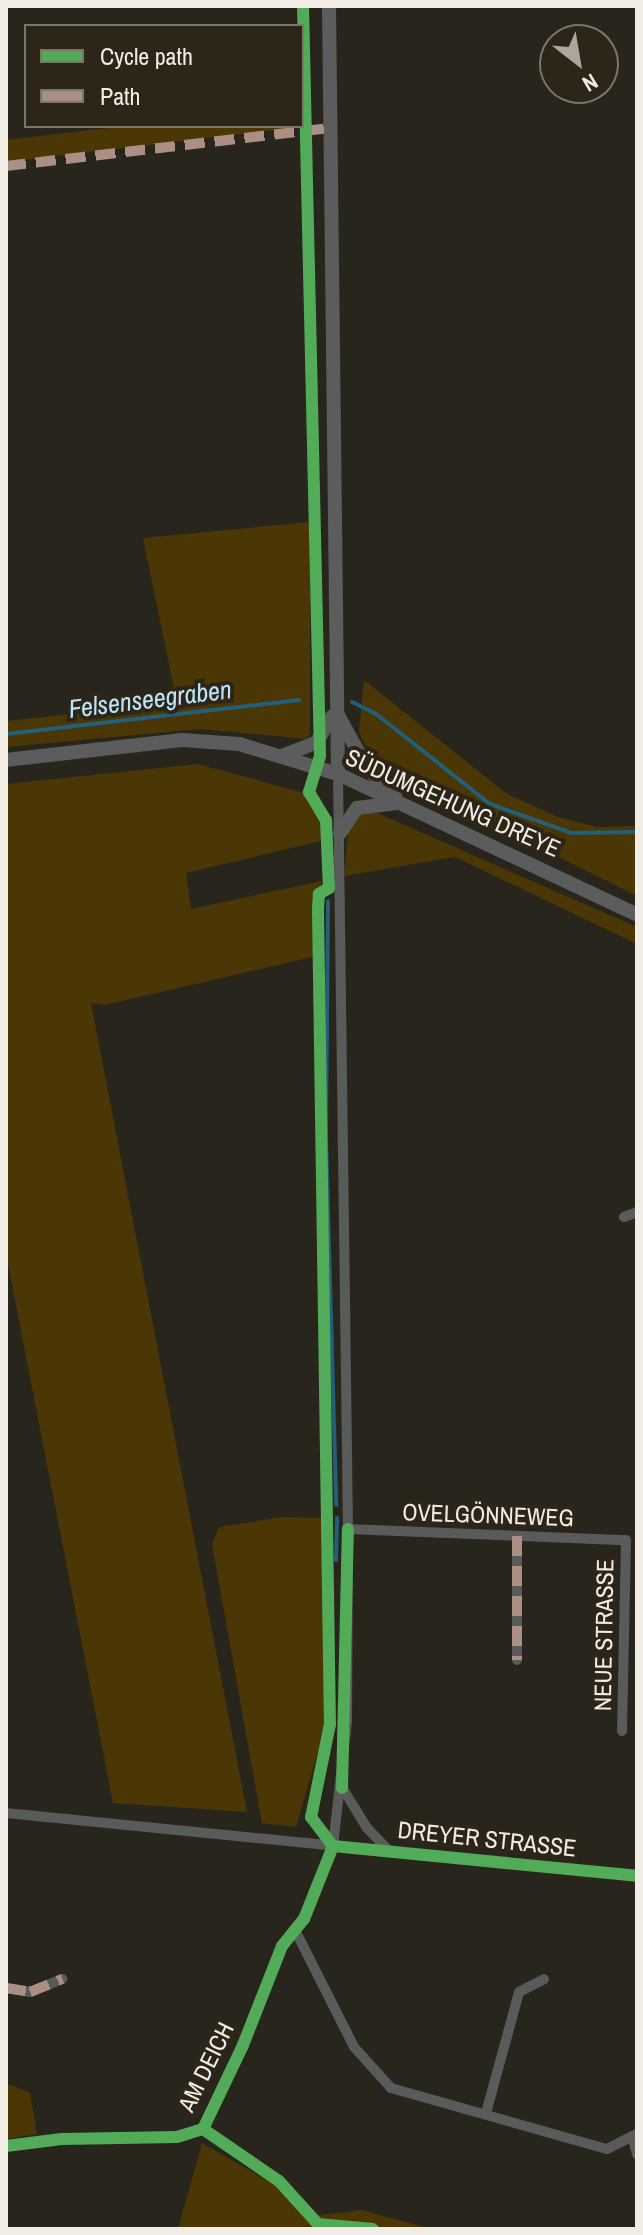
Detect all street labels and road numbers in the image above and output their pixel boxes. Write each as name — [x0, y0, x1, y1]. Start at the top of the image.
street label: SÜDUMGEHUNG DREYE — [341, 743, 565, 863]
street label: OVELGÖNNEWEG — [402, 1498, 574, 1532]
street label: NEUE STRASSE — [588, 1559, 620, 1711]
street label: DREYER STRASSE — [396, 1815, 578, 1863]
street label: AM DEICH — [172, 2017, 240, 2117]

